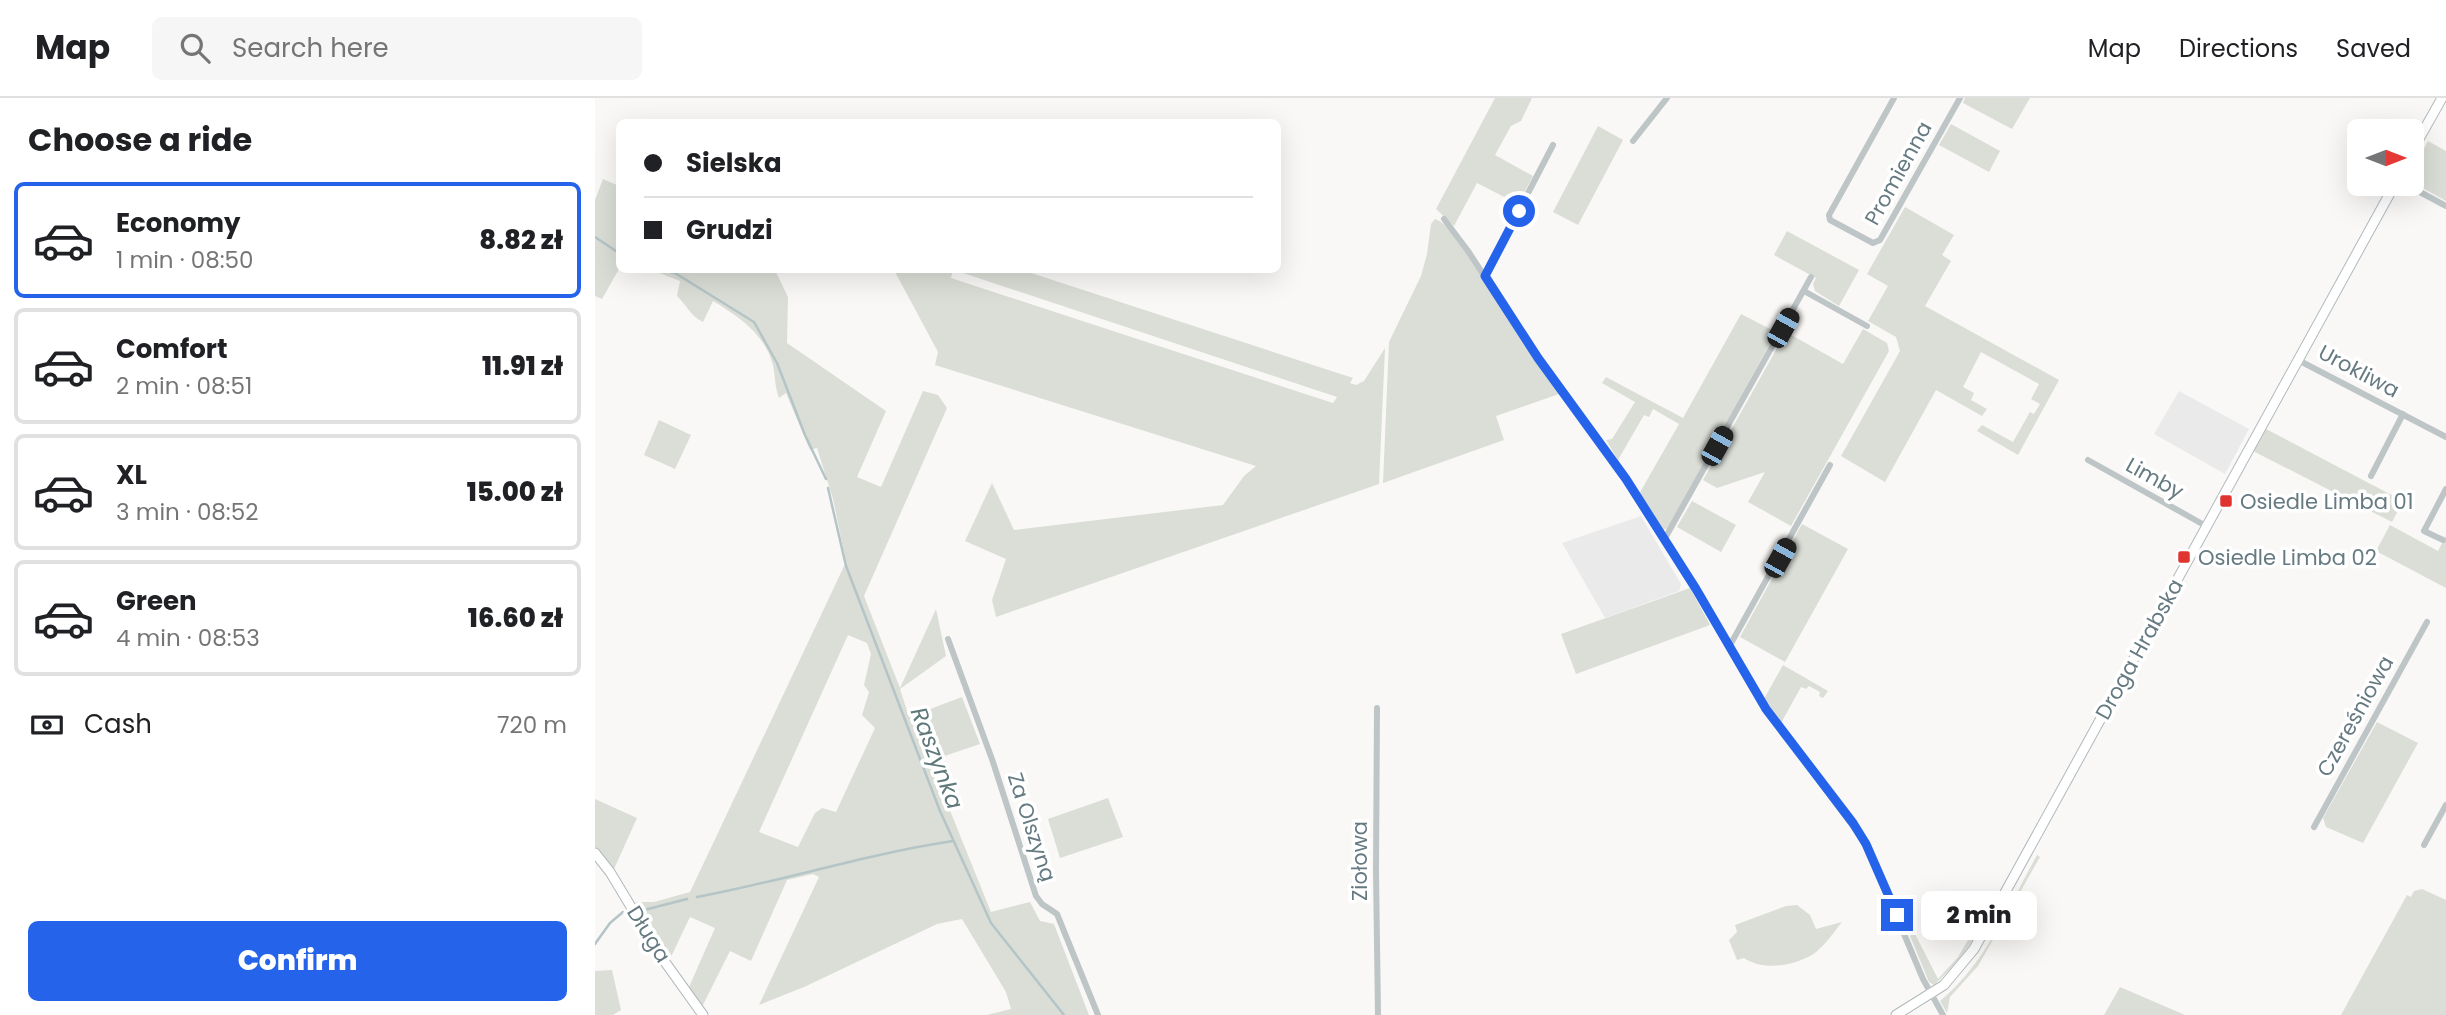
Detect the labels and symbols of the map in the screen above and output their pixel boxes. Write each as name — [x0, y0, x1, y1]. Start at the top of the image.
street label: Promienna — [1858, 116, 1938, 230]
north arrow — [2347, 119, 2424, 196]
route start — [1503, 195, 1535, 227]
car — [1764, 305, 1803, 351]
street label: Urokliwa — [2313, 338, 2405, 404]
car — [1698, 423, 1737, 469]
street label: Limby — [2121, 450, 2189, 506]
place label: Osiedle Limba 01 — [2240, 487, 2413, 516]
marker: Osiedle Limba 01 — [2218, 493, 2234, 509]
car — [1761, 535, 1800, 581]
place label: Osiedle Limba 02 — [2198, 543, 2377, 572]
marker: Osiedle Limba 02 — [2176, 549, 2192, 565]
street label: Droga Hrabska — [2088, 573, 2190, 725]
street label: Czereśniowa — [2310, 650, 2400, 782]
water label: Raszynka — [903, 702, 971, 814]
street label: Za Olszyną — [1001, 769, 1063, 885]
street label: Ziołowa — [1345, 821, 1374, 901]
callout: 2 min — [1921, 890, 2037, 940]
route end — [1881, 899, 1913, 931]
street label: Długa — [620, 900, 678, 968]

